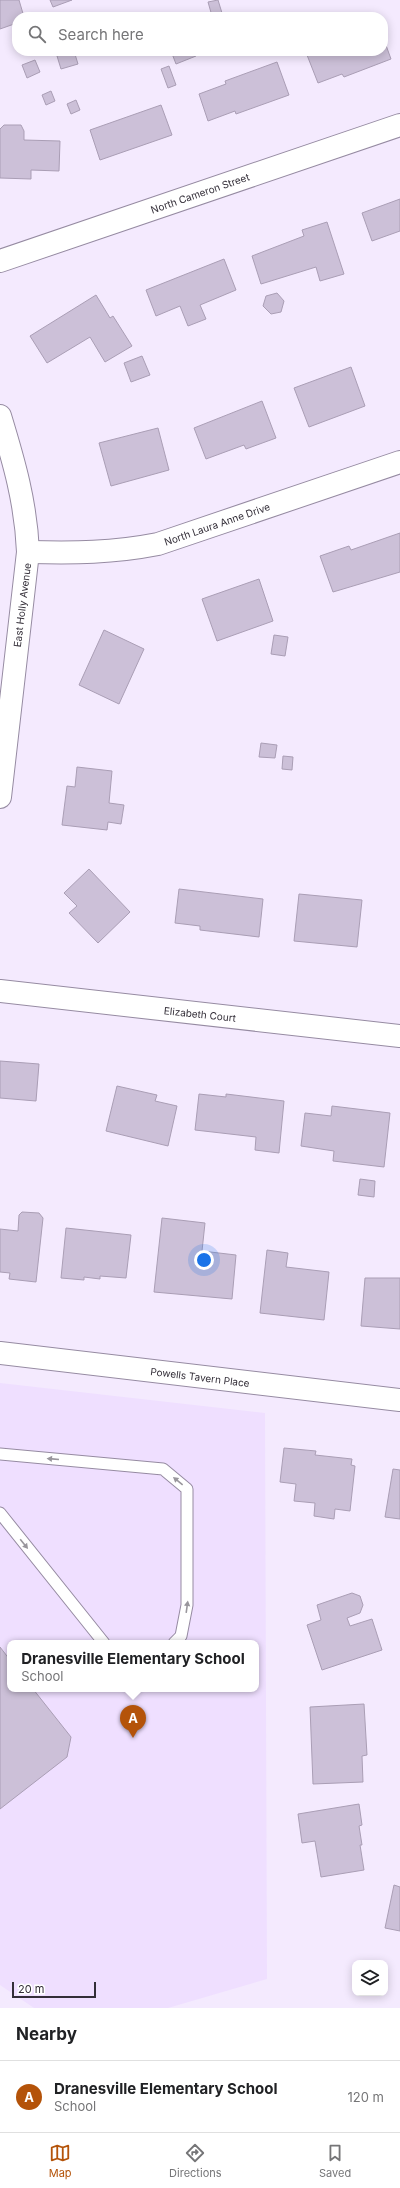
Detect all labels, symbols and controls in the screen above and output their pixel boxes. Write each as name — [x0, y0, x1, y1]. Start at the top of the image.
search box — [12, 12, 388, 56]
icon: search — [26, 23, 48, 45]
text: Search here — [58, 25, 144, 44]
street label: North Cameron Street — [149, 170, 252, 216]
street label: North Laura Anne Drive — [163, 500, 272, 548]
street label: East Holly Avenue — [11, 562, 33, 648]
street label: Elizabeth Court — [163, 1004, 237, 1024]
your location — [194, 1250, 214, 1270]
street label: Powells Tavern Place — [150, 1365, 251, 1389]
one-way arrow — [47, 1456, 59, 1462]
one-way arrow — [173, 1477, 184, 1486]
one-way arrow — [20, 1538, 29, 1549]
one-way arrow — [183, 1601, 190, 1613]
popup — [7, 1640, 259, 1692]
text: Dranesville Elementary School — [21, 1649, 245, 1668]
text: School — [21, 1668, 63, 1684]
pin: A — [120, 1705, 146, 1738]
map controls — [352, 1960, 388, 1996]
button: layers — [352, 1960, 388, 1996]
scale bar — [12, 1980, 96, 1999]
text: 20 m — [18, 1982, 44, 1996]
text: Nearby — [16, 2024, 77, 2044]
text: Dranesville Elementary School — [54, 2079, 278, 2098]
text: A — [24, 2089, 34, 2105]
text: 120 m — [348, 2089, 384, 2105]
text: School — [54, 2098, 96, 2114]
tab: Map — [49, 2142, 72, 2180]
tab: Directions — [169, 2142, 222, 2180]
tab: Saved — [319, 2142, 351, 2180]

